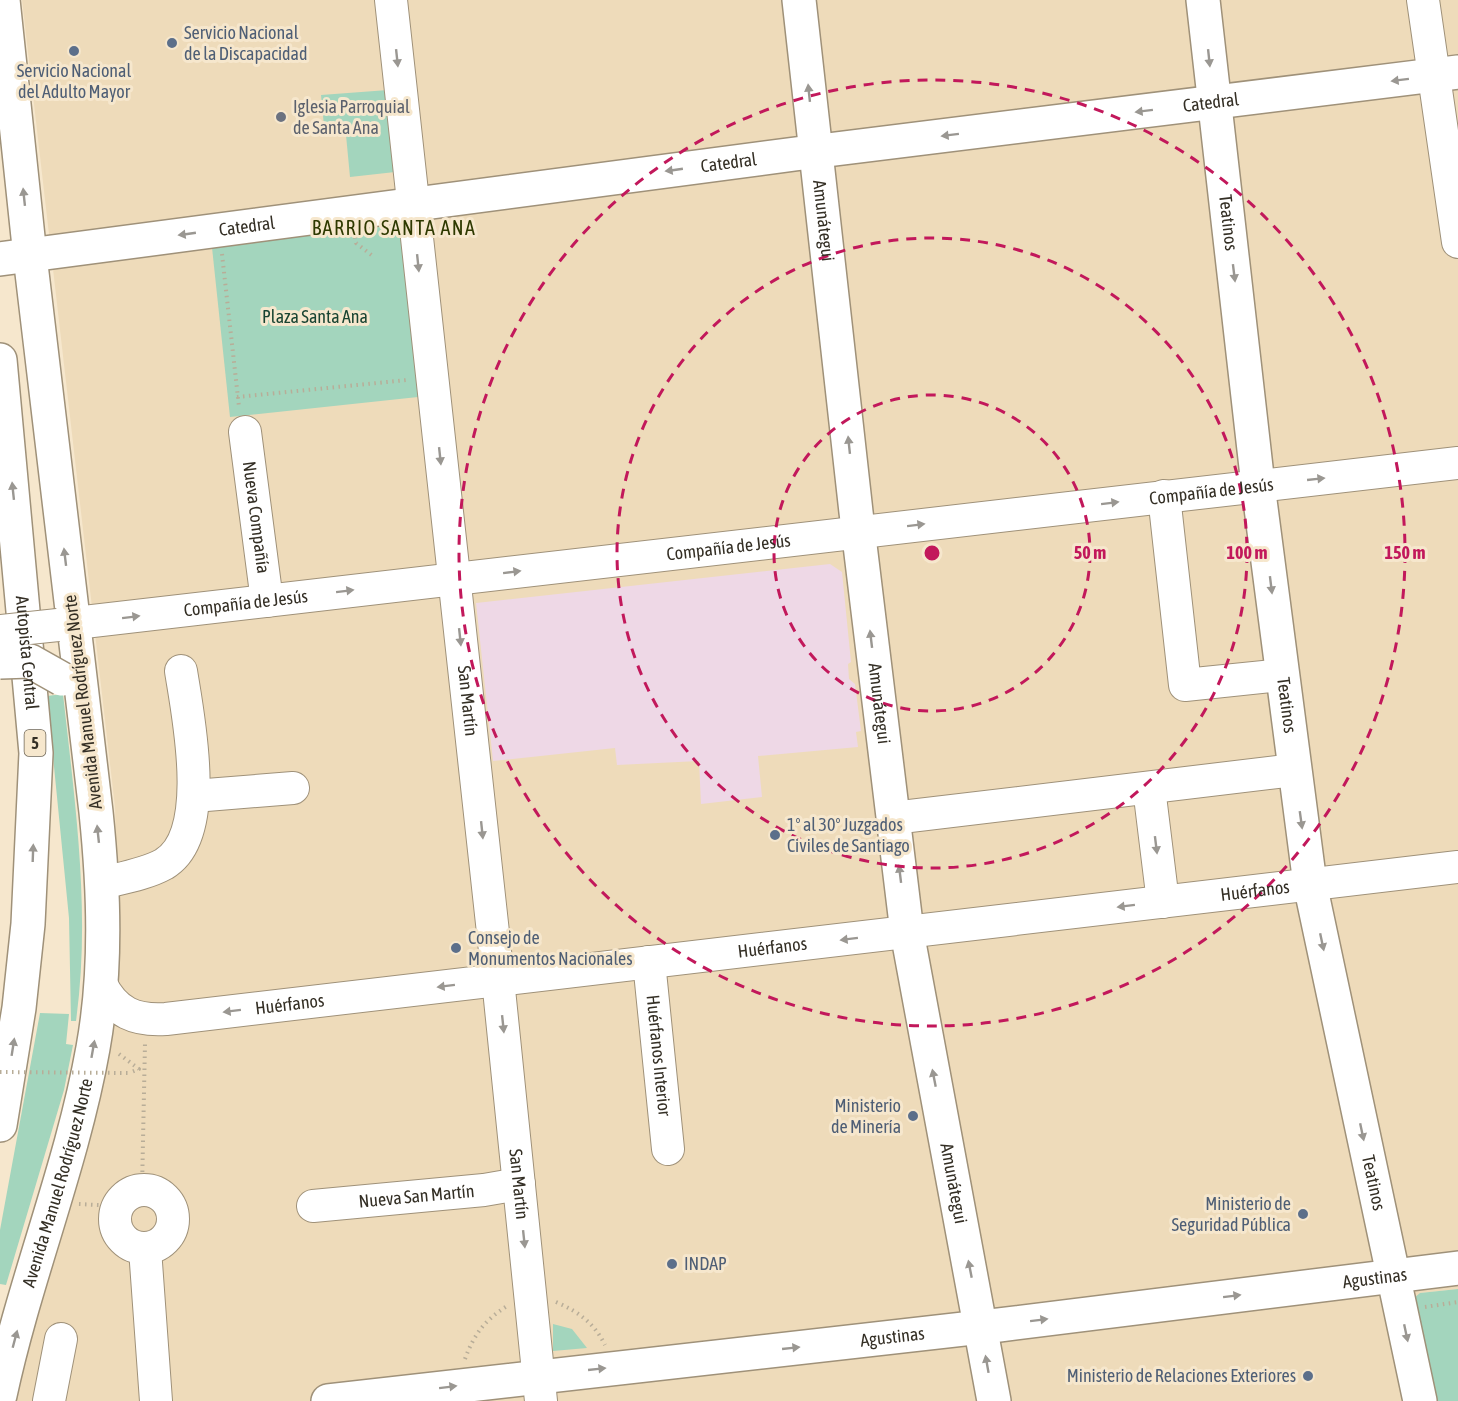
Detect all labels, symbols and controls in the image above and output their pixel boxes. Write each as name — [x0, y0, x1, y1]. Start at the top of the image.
place label: Servicio Nacional de la Discapacidad — [184, 22, 308, 64]
marker: Servicio Nacional de la Discapacidad — [165, 36, 179, 50]
marker: Servicio Nacional del Adulto Mayor — [67, 44, 81, 58]
one-way arrow — [392, 49, 402, 68]
one-way arrow — [1205, 49, 1214, 68]
place label: Servicio Nacional del Adulto Mayor — [17, 60, 131, 102]
one-way arrow — [1390, 75, 1409, 84]
one-way arrow — [805, 84, 814, 103]
street label: Catedral — [1182, 88, 1240, 116]
place label: Iglesia Parroquial de Santa Ana — [293, 96, 410, 138]
one-way arrow — [1134, 106, 1153, 116]
marker: Iglesia Parroquial de Santa Ana — [274, 110, 288, 124]
one-way arrow — [941, 130, 960, 140]
street label: Catedral — [699, 148, 758, 176]
one-way arrow — [664, 165, 683, 175]
street label: Amunátegui — [809, 179, 839, 262]
one-way arrow — [19, 188, 29, 207]
street label: Teatinos — [1215, 193, 1242, 252]
street label: Catedral — [218, 212, 276, 240]
district label: BARRIO SANTA ANA — [312, 216, 476, 239]
one-way arrow — [177, 229, 196, 238]
one-way arrow — [413, 253, 423, 272]
one-way arrow — [1229, 263, 1239, 282]
park label: Plaza Santa Ana — [262, 306, 368, 327]
one-way arrow — [844, 435, 853, 454]
one-way arrow — [435, 447, 445, 466]
street label: Nueva Compañía — [239, 460, 274, 575]
street label: Compañía de Jesús — [1148, 473, 1274, 509]
one-way arrow — [1307, 474, 1326, 484]
one-way arrow — [8, 482, 18, 501]
one-way arrow — [1101, 498, 1120, 507]
one-way arrow — [907, 520, 926, 530]
street label: Compañía de Jesús — [665, 529, 792, 565]
text: 50 m — [1074, 542, 1106, 563]
text: 100 m — [1227, 542, 1267, 563]
text: 150 m — [1385, 542, 1425, 563]
centre of rings — [922, 543, 942, 563]
one-way arrow — [60, 547, 70, 566]
one-way arrow — [502, 567, 521, 577]
one-way arrow — [1266, 576, 1276, 595]
street label: Compañía de Jesús — [183, 585, 309, 620]
one-way arrow — [336, 587, 355, 596]
street label: Avenida Manuel Rodríguez Norte — [59, 594, 106, 811]
street label: Autopista Central — [12, 595, 43, 711]
one-way arrow — [121, 612, 140, 621]
one-way arrow — [455, 627, 465, 646]
one-way arrow — [867, 629, 876, 648]
street label: Amunátegui — [864, 662, 895, 745]
street label: San Martín — [454, 664, 482, 737]
street label: Teatinos — [1273, 676, 1301, 734]
road number: 5 — [24, 730, 46, 756]
one-way arrow — [1296, 811, 1305, 830]
place label: 1° al 30° Juzgados Civiles de Santiago — [787, 814, 910, 856]
one-way arrow — [477, 821, 487, 840]
one-way arrow — [93, 824, 103, 843]
marker: 1° al 30° Juzgados Civiles de Santiago — [768, 828, 782, 842]
one-way arrow — [1151, 836, 1161, 855]
one-way arrow — [29, 843, 38, 862]
one-way arrow — [895, 864, 904, 883]
street label: Huérfanos — [1219, 876, 1291, 905]
one-way arrow — [1117, 901, 1136, 911]
place label: Consejo de Monumentos Nacionales — [468, 927, 633, 969]
one-way arrow — [1318, 932, 1327, 951]
street label: Huérfanos — [737, 933, 808, 962]
one-way arrow — [839, 934, 858, 943]
marker: Consejo de Monumentos Nacionales — [449, 941, 463, 955]
one-way arrow — [437, 981, 456, 990]
street label: Huérfanos — [254, 989, 325, 1018]
street label: Huérfanos Interior — [642, 994, 676, 1118]
one-way arrow — [222, 1006, 241, 1016]
one-way arrow — [498, 1015, 508, 1034]
one-way arrow — [9, 1037, 18, 1056]
one-way arrow — [89, 1040, 98, 1059]
one-way arrow — [929, 1068, 938, 1087]
street label: Avenida Manuel Rodríguez Norte — [18, 1076, 97, 1290]
place label: Ministerio de Minería — [831, 1095, 901, 1137]
marker: Ministerio de Minería — [906, 1109, 920, 1123]
one-way arrow — [1358, 1123, 1368, 1142]
street label: Amunátegui — [936, 1141, 972, 1225]
street label: San Martín — [505, 1148, 533, 1220]
street label: Teatinos — [1358, 1153, 1390, 1212]
street label: Nueva San Martín — [358, 1180, 475, 1212]
place label: Ministerio de Seguridad Pública — [1171, 1193, 1291, 1235]
marker: Ministerio de Seguridad Pública — [1296, 1207, 1310, 1221]
one-way arrow — [519, 1230, 529, 1249]
place label: INDAP — [684, 1253, 727, 1274]
marker: INDAP — [665, 1257, 679, 1271]
one-way arrow — [965, 1260, 974, 1279]
street label: Agustinas — [1341, 1263, 1408, 1292]
one-way arrow — [1223, 1291, 1242, 1301]
one-way arrow — [1029, 1315, 1048, 1325]
street label: Agustinas — [859, 1323, 926, 1351]
one-way arrow — [1401, 1324, 1411, 1343]
one-way arrow — [10, 1330, 20, 1348]
one-way arrow — [781, 1343, 800, 1353]
one-way arrow — [982, 1354, 991, 1373]
one-way arrow — [587, 1364, 606, 1374]
place label: Ministerio de Relaciones Exteriores — [1067, 1365, 1296, 1386]
marker: Ministerio de Relaciones Exteriores — [1301, 1369, 1315, 1383]
one-way arrow — [439, 1382, 458, 1392]

